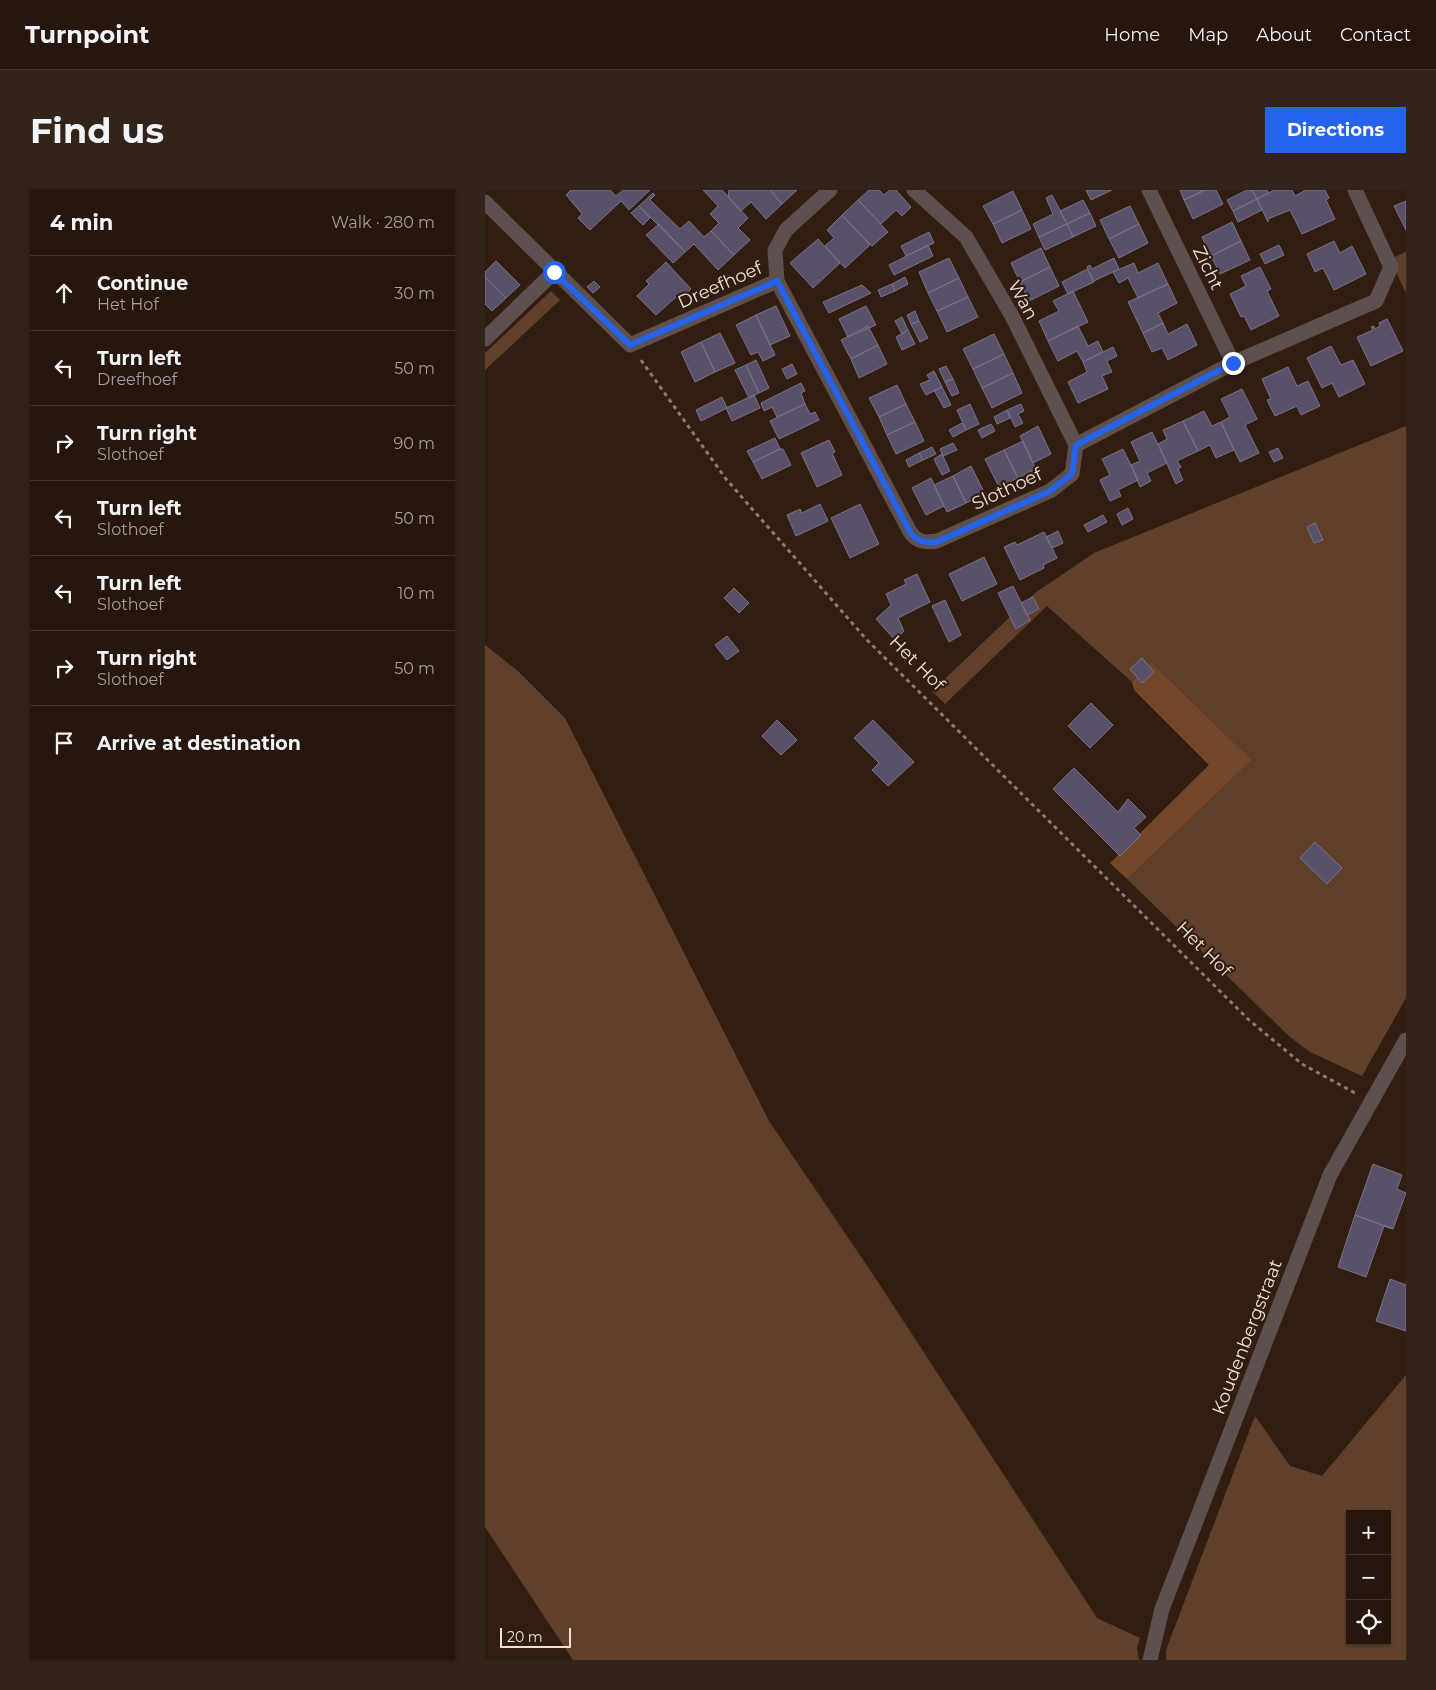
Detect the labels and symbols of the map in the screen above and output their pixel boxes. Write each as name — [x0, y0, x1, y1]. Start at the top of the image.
street label: Zicht — [1188, 242, 1228, 294]
street label: Dreefhoef — [674, 256, 766, 313]
route start — [543, 261, 566, 284]
street label: Wan — [1003, 276, 1043, 324]
route end — [1222, 352, 1245, 375]
street label: Slothoef — [968, 463, 1046, 515]
street label: Het Hof — [885, 631, 950, 696]
street label: Het Hof — [1172, 917, 1237, 982]
street label: Koudenbergstraat — [1207, 1256, 1287, 1418]
scale bar — [500, 1625, 571, 1648]

